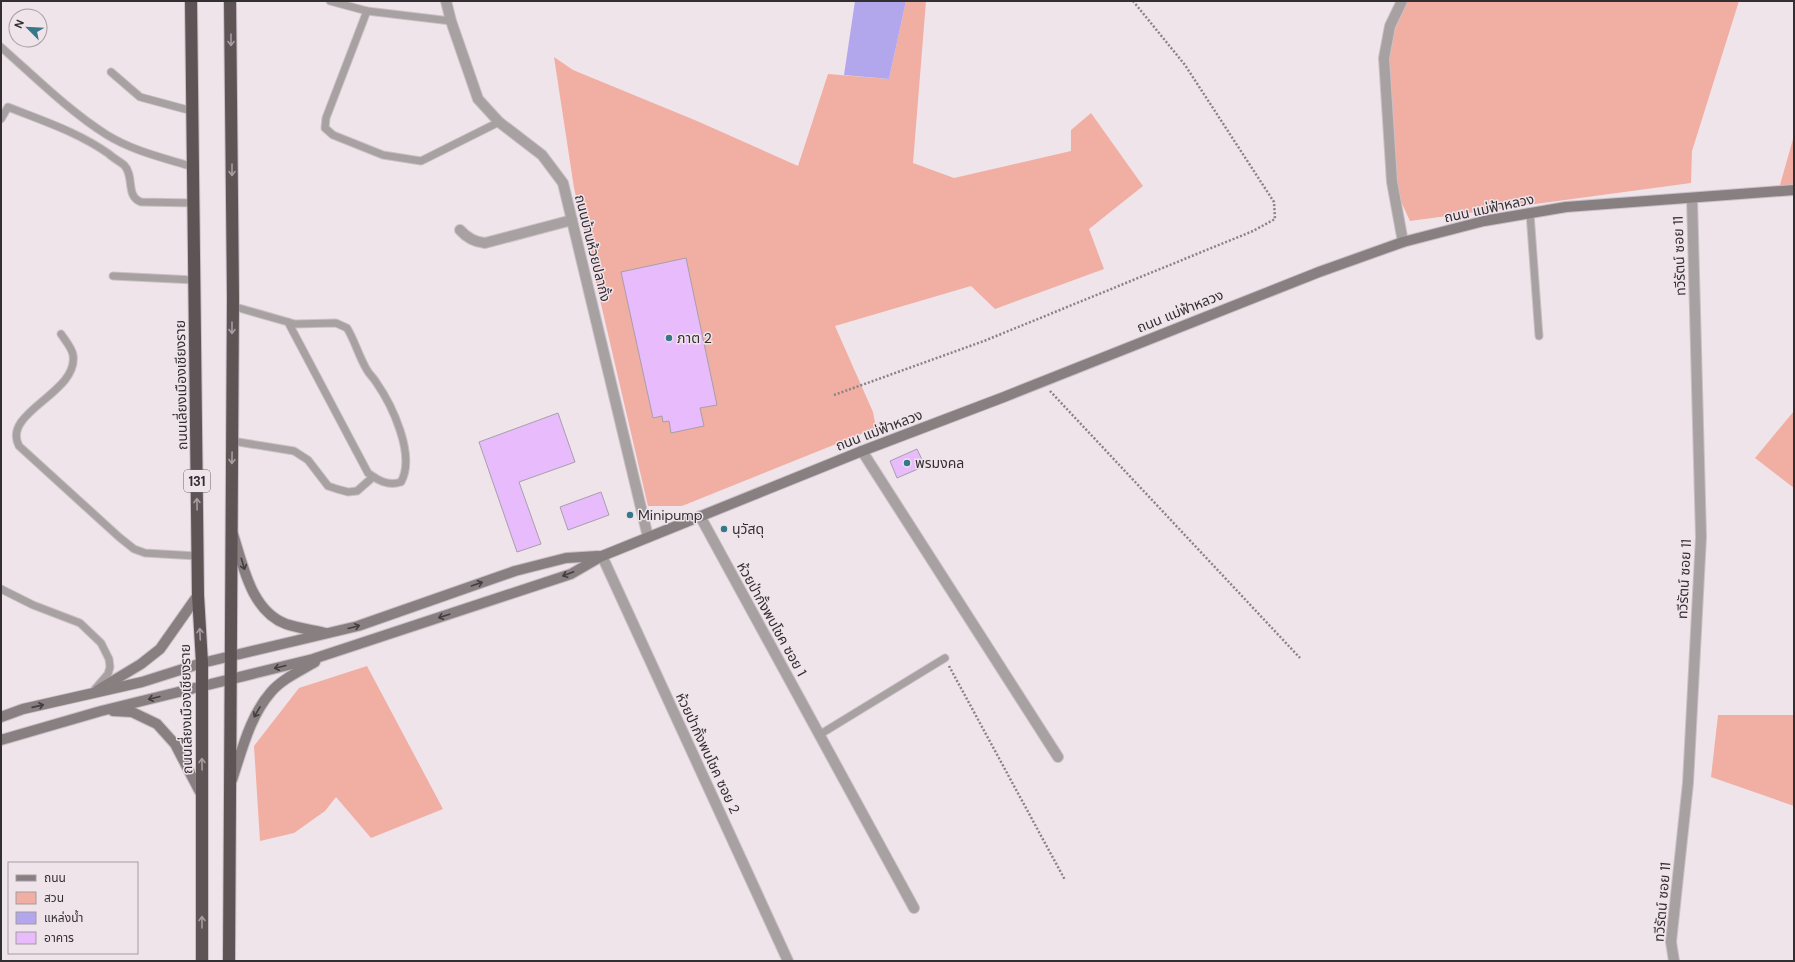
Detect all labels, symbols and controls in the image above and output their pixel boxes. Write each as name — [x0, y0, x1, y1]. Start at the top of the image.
north arrow — [8, 8, 48, 48]
text: N — [11, 17, 27, 30]
one-way arrow — [227, 33, 235, 46]
one-way arrow — [228, 163, 236, 176]
street label: ถนน แม่ฟ้าหลวง — [1442, 190, 1536, 226]
street label: ถนนบ้านห้วยปลากั้ง — [571, 192, 615, 303]
street label: ทวีรัตน์ ซอย 11 — [1669, 216, 1689, 296]
street label: ถนน แม่ฟ้าหลวง — [1134, 285, 1226, 337]
street label: ถนนเลี่ยงเมืองเชียงราย — [170, 320, 191, 450]
one-way arrow — [228, 321, 236, 334]
place label: ภาต 2 — [677, 329, 712, 347]
marker: ภาต 2 — [664, 333, 674, 343]
street label: ถนน แม่ฟ้าหลวง — [833, 405, 925, 455]
one-way arrow — [228, 451, 236, 464]
place label: พรมงคล — [915, 454, 964, 472]
marker: พรมงคล — [902, 458, 912, 468]
road number: 131 — [184, 470, 210, 492]
one-way arrow — [193, 498, 201, 511]
place label: Minipump — [638, 506, 703, 524]
marker: Minipump — [625, 510, 635, 520]
place label: นุวัสดุ — [732, 520, 764, 538]
marker: นุวัสดุ — [719, 524, 729, 534]
street label: ทวีรัตน์ ซอย 11 — [1673, 539, 1695, 619]
one-way arrow — [240, 557, 247, 570]
street label: ห้วยป่ากั้งพบโชค ซอย 1 — [733, 559, 811, 679]
one-way arrow — [562, 571, 574, 579]
one-way arrow — [470, 580, 483, 587]
one-way arrow — [438, 613, 451, 620]
one-way arrow — [348, 623, 361, 630]
one-way arrow — [197, 628, 204, 641]
street label: ถนนเลี่ยงเมืองเชียงราย — [175, 644, 196, 774]
one-way arrow — [274, 664, 287, 672]
street label: ห้วยป่ากั้งพบโชค ซอย 2 — [672, 689, 744, 817]
one-way arrow — [148, 694, 161, 702]
one-way arrow — [31, 701, 44, 709]
one-way arrow — [253, 706, 261, 718]
one-way arrow — [198, 758, 206, 771]
street label: ทวีรัตน์ ซอย 11 — [1650, 861, 1674, 943]
legend — [8, 862, 138, 954]
text: ถนน — [44, 870, 66, 886]
text: สวน — [44, 890, 64, 906]
text: แหล่งน้ำ — [44, 909, 83, 926]
one-way arrow — [198, 916, 206, 929]
text: อาคาร — [44, 930, 74, 946]

